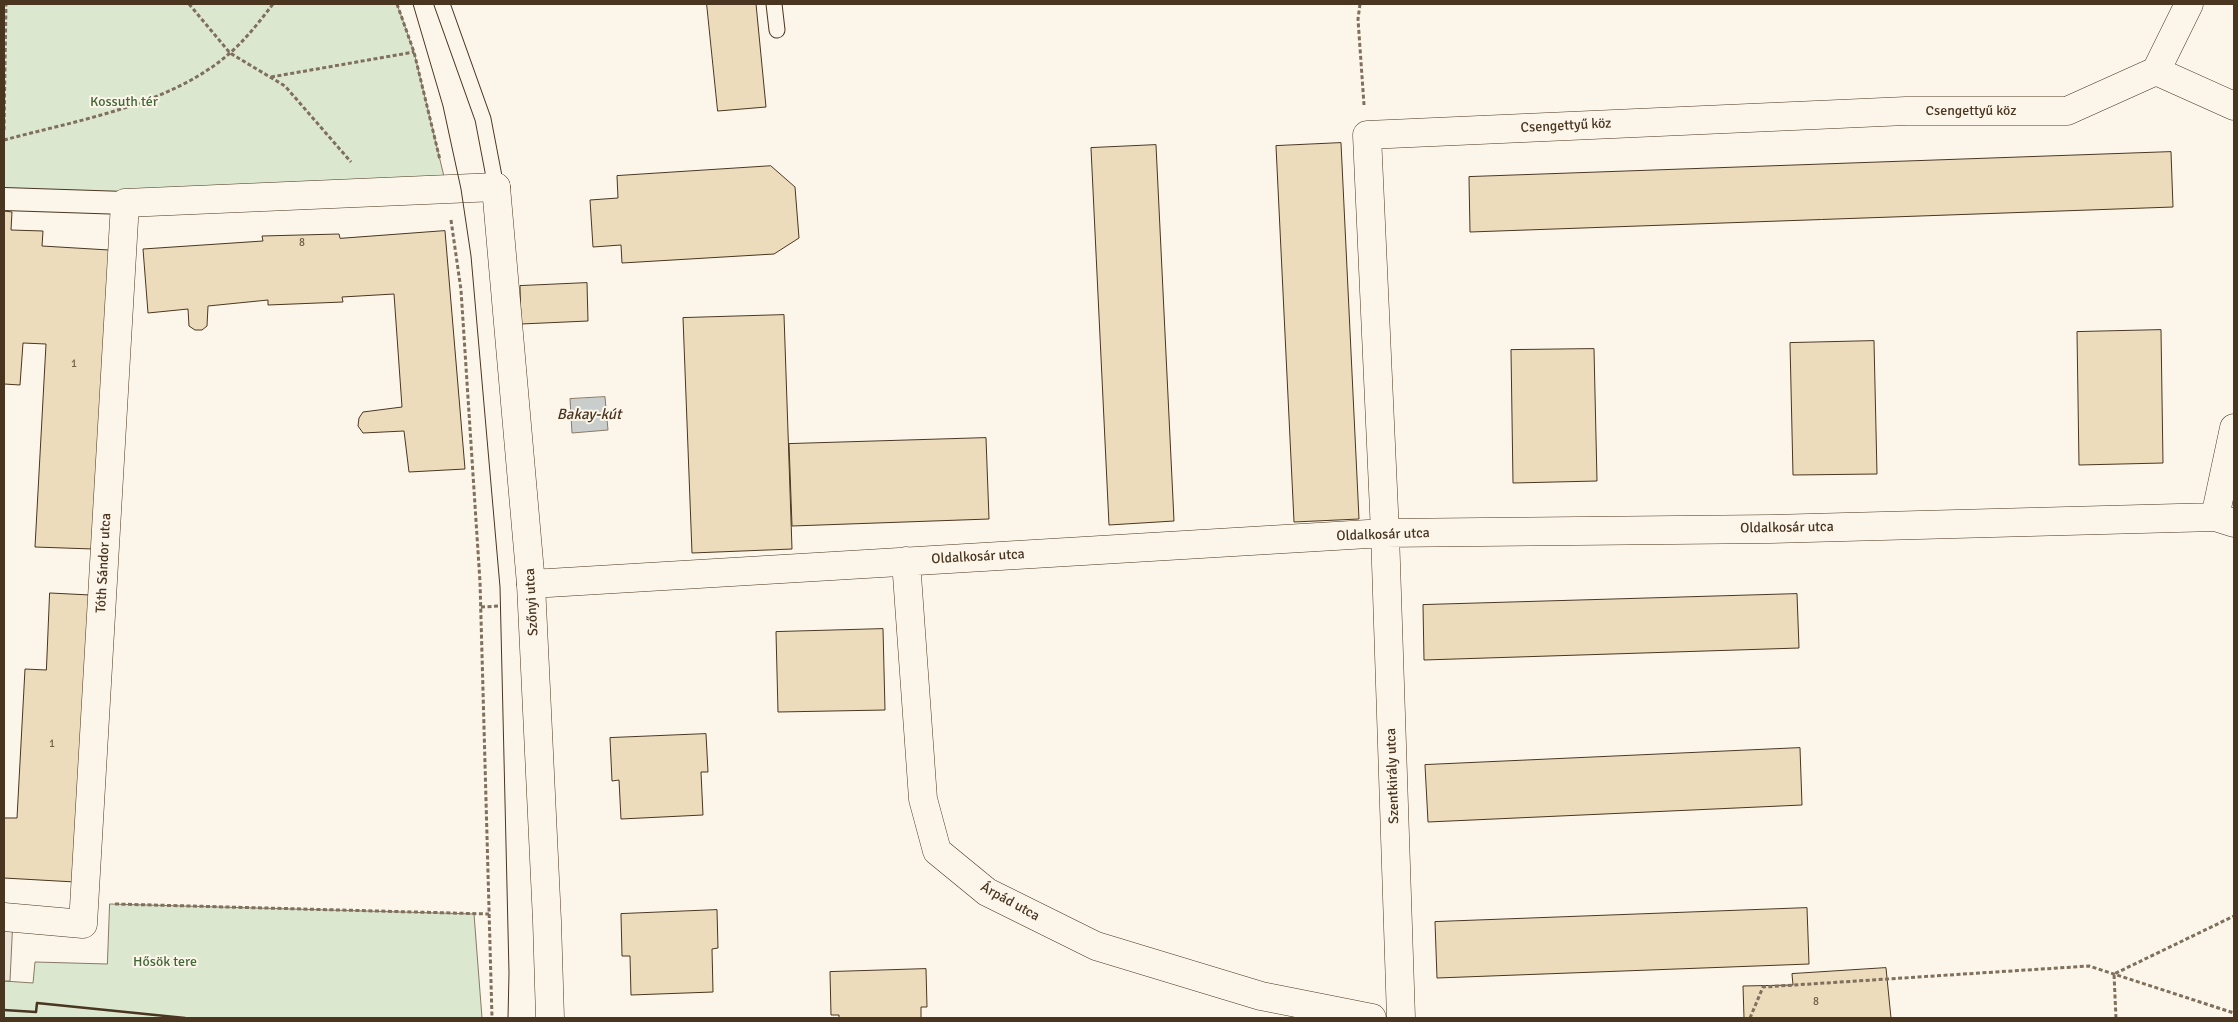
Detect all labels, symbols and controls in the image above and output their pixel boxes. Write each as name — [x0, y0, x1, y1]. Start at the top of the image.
park label: Kossuth tér — [90, 94, 158, 110]
street label: Csengettyű köz — [1926, 103, 2016, 119]
street label: Csengettyű köz — [1520, 115, 1612, 137]
house number: 8 — [299, 236, 305, 250]
house number: 1 — [71, 357, 77, 371]
water label: Bakay-kút — [557, 406, 621, 424]
street label: Tóth Sándor utca — [93, 513, 115, 613]
street label: Oldalkosár utca — [1740, 519, 1834, 537]
street label: Oldalkosár utca — [1336, 525, 1430, 545]
street label: Oldalkosár utca — [931, 546, 1025, 568]
street label: Szőnyi utca — [522, 568, 542, 636]
street label: Szentkirály utca — [1383, 728, 1403, 824]
house number: 1 — [49, 737, 55, 751]
street label: Árpád utca — [978, 879, 1042, 925]
park label: Hősök tere — [133, 954, 197, 970]
house number: 8 — [1813, 995, 1819, 1009]

